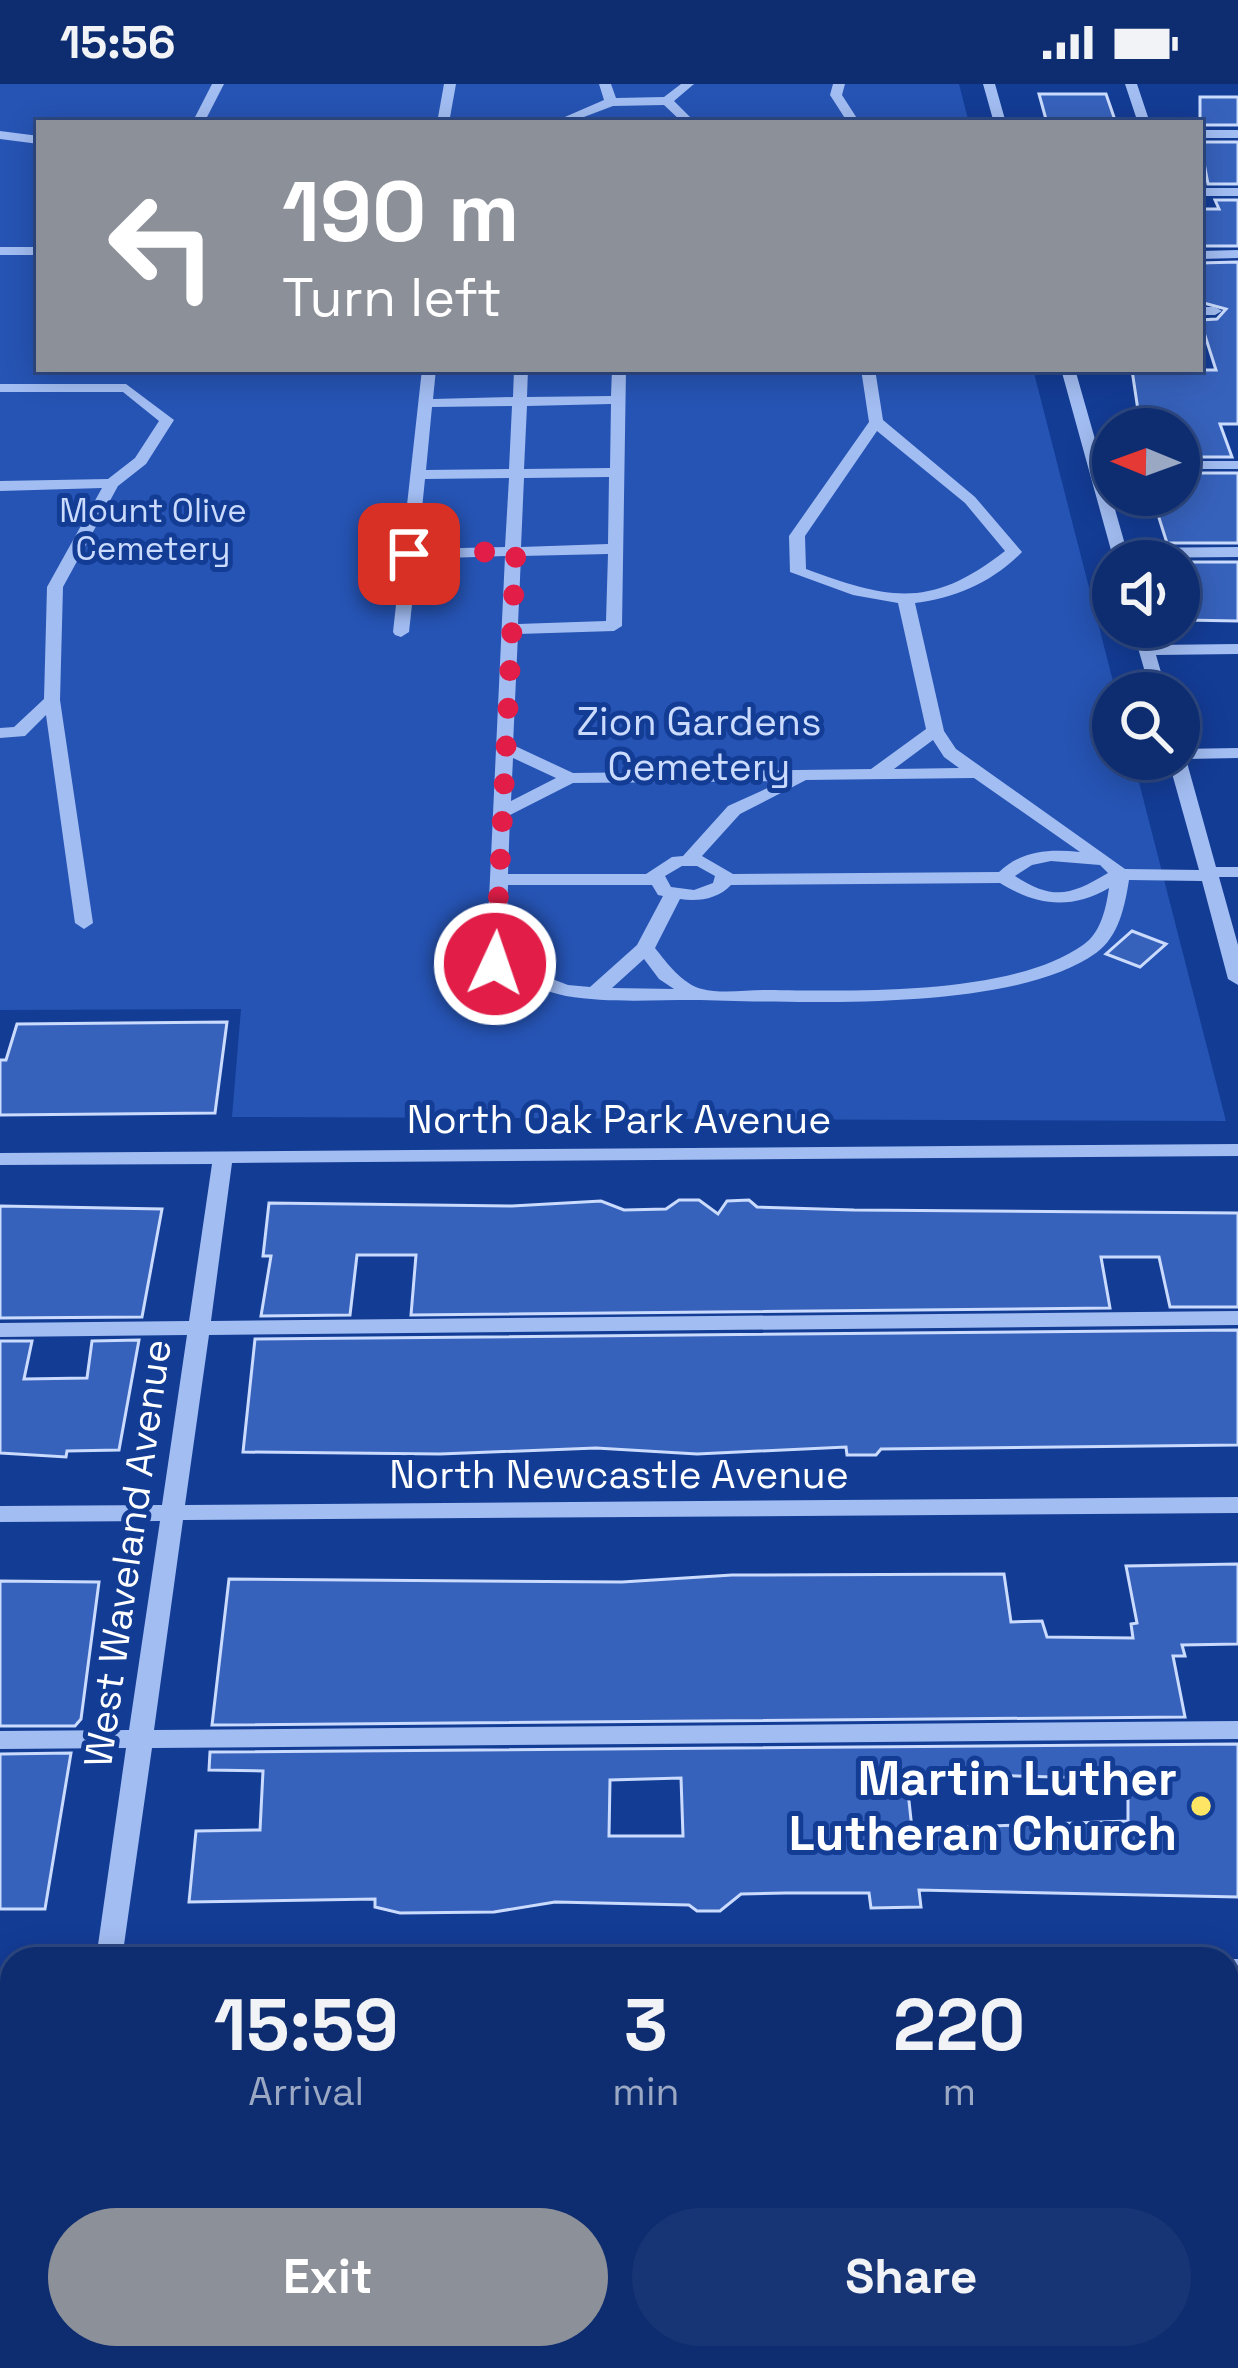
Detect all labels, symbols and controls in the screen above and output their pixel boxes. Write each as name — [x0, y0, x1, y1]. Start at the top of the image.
text: 15:56 — [60, 14, 176, 71]
text: 190 m — [282, 158, 519, 266]
icon: left — [84, 168, 240, 324]
text: Turn left — [282, 263, 502, 332]
north arrow — [1092, 408, 1200, 516]
map controls — [1092, 408, 1200, 780]
park label: Mount Olive Cemetery — [59, 490, 247, 570]
pin — [358, 503, 460, 605]
icon: arrive — [376, 521, 442, 587]
button: sound — [1092, 540, 1200, 648]
button: search — [1092, 672, 1200, 780]
park label: Zion Gardens Cemetery — [577, 697, 821, 791]
position arrow — [432, 901, 558, 1027]
street label: North Oak Park Avenue — [407, 1095, 831, 1144]
street label: West Waveland Avenue — [73, 1336, 182, 1770]
street label: North Newcastle Avenue — [389, 1450, 849, 1499]
place label: Martin Luther Lutheran Church — [789, 1748, 1177, 1864]
marker: Martin Luther Lutheran Church — [1188, 1793, 1214, 1819]
text: 15:59 — [214, 1979, 399, 2071]
text: 3 — [624, 1979, 668, 2071]
text: 220 — [893, 1979, 1025, 2071]
text: Arrival — [248, 2067, 364, 2116]
text: min — [612, 2067, 679, 2116]
text: m — [942, 2067, 976, 2116]
button: Exit — [48, 2208, 608, 2346]
button: Share — [632, 2208, 1191, 2346]

